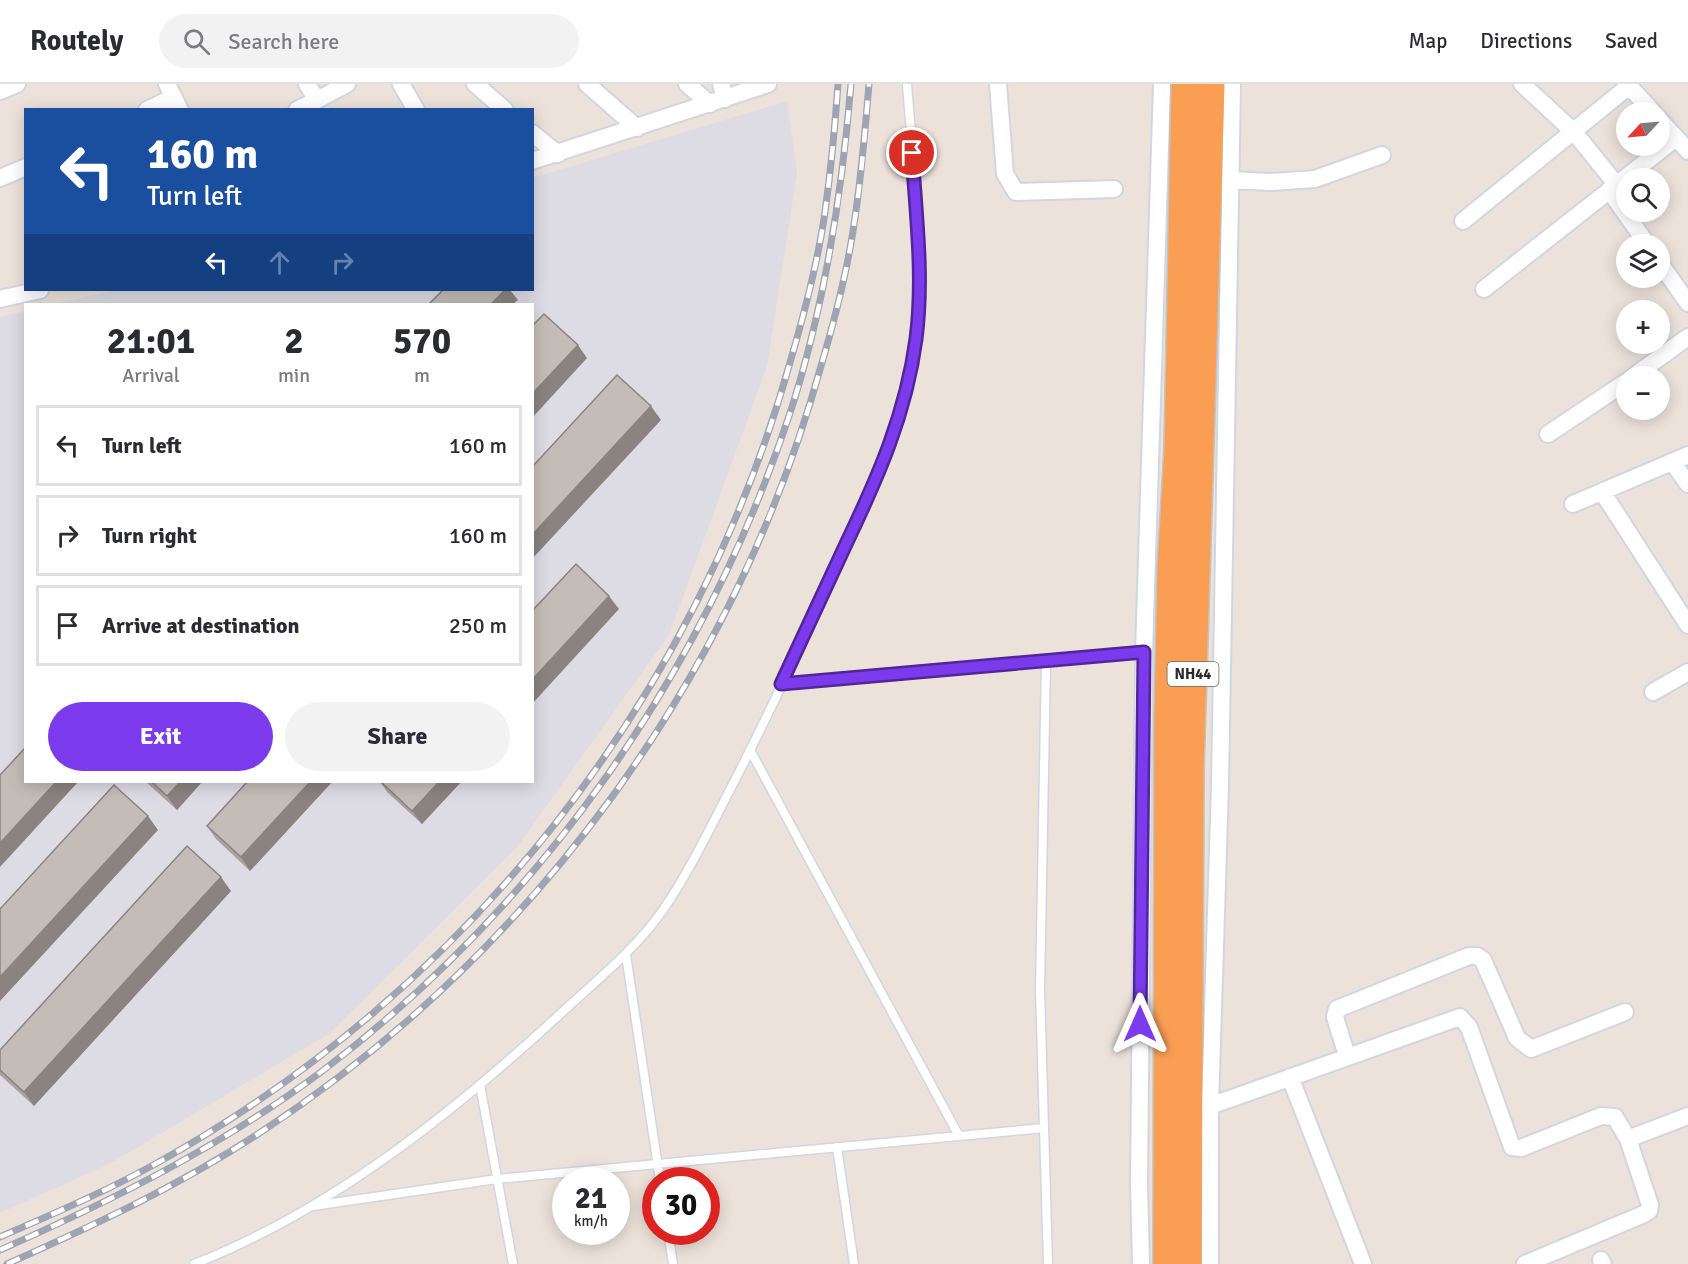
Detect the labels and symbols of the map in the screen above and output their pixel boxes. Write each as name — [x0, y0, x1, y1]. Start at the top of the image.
north arrow — [1616, 102, 1670, 156]
pin — [886, 127, 937, 178]
road number: NH44 — [1168, 662, 1218, 686]
position arrow — [1108, 992, 1172, 1056]
speed limit sign: 30 — [642, 1167, 720, 1245]

